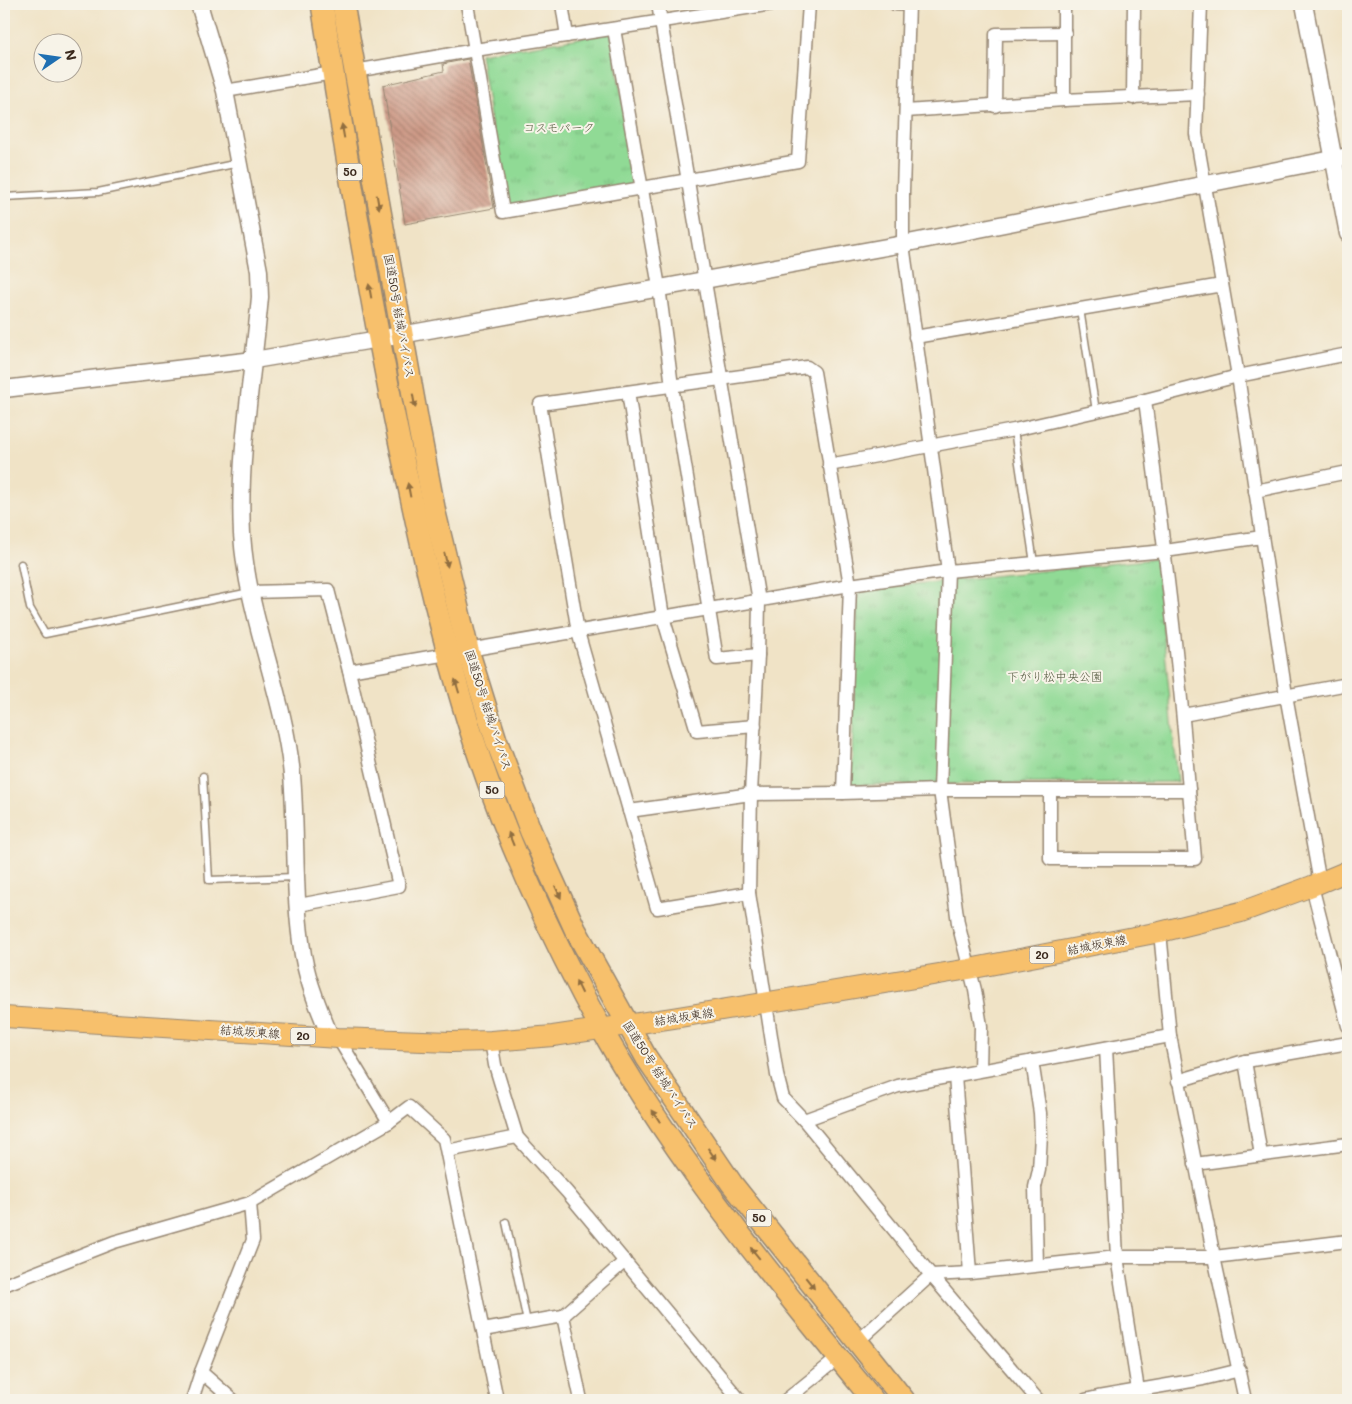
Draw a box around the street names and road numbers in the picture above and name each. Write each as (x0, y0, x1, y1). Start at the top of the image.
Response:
road number: 50 (338, 163, 362, 180)
street label: 国道50号 結城バイパス (381, 252, 419, 379)
street label: 国道50号 結城バイパス (462, 647, 516, 772)
road number: 50 (480, 782, 504, 798)
street label: 結城坂東線 (1066, 930, 1128, 958)
road number: 20 (1030, 946, 1054, 964)
street label: 結城坂東線 (653, 1003, 715, 1029)
street label: 国道50号 結城バイパス (620, 1017, 702, 1132)
street label: 結城坂東線 (220, 1021, 281, 1041)
road number: 20 (290, 1028, 316, 1044)
road number: 50 (746, 1210, 772, 1226)

